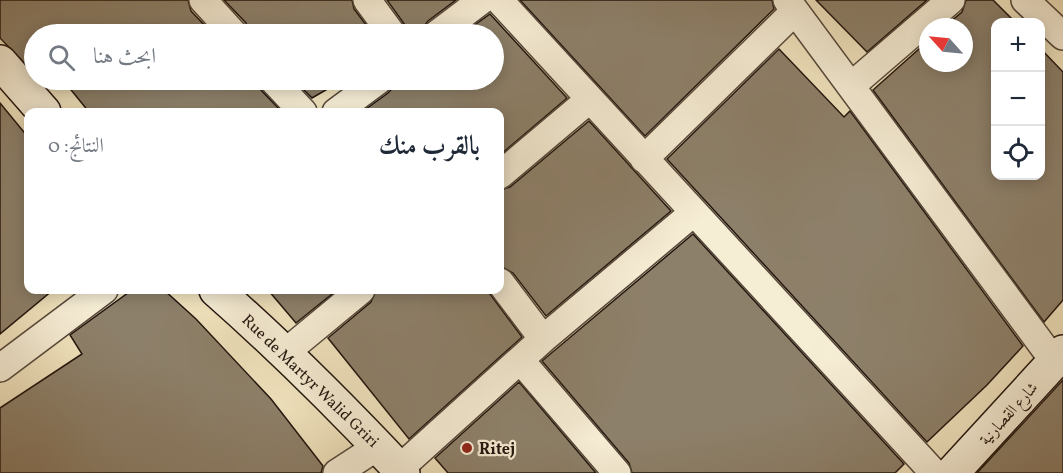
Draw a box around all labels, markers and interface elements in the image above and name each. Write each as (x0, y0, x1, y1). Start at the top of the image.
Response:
north arrow (919, 18, 973, 72)
map controls (991, 18, 1045, 180)
button: + (991, 18, 1045, 72)
search box (24, 24, 504, 90)
icon: search (45, 41, 78, 74)
text: ابحث هنا (93, 42, 156, 73)
button: − (991, 72, 1045, 126)
button: locate (991, 126, 1045, 180)
text: بالقرب منك (379, 129, 480, 165)
text: النتائج: 0 (48, 133, 104, 161)
street label: Rue de Martyr Walid Griri (236, 310, 383, 453)
street label: شارع القصارنية (975, 378, 1045, 451)
place label: Ritej (479, 439, 515, 461)
marker: Ritej (460, 441, 474, 455)

